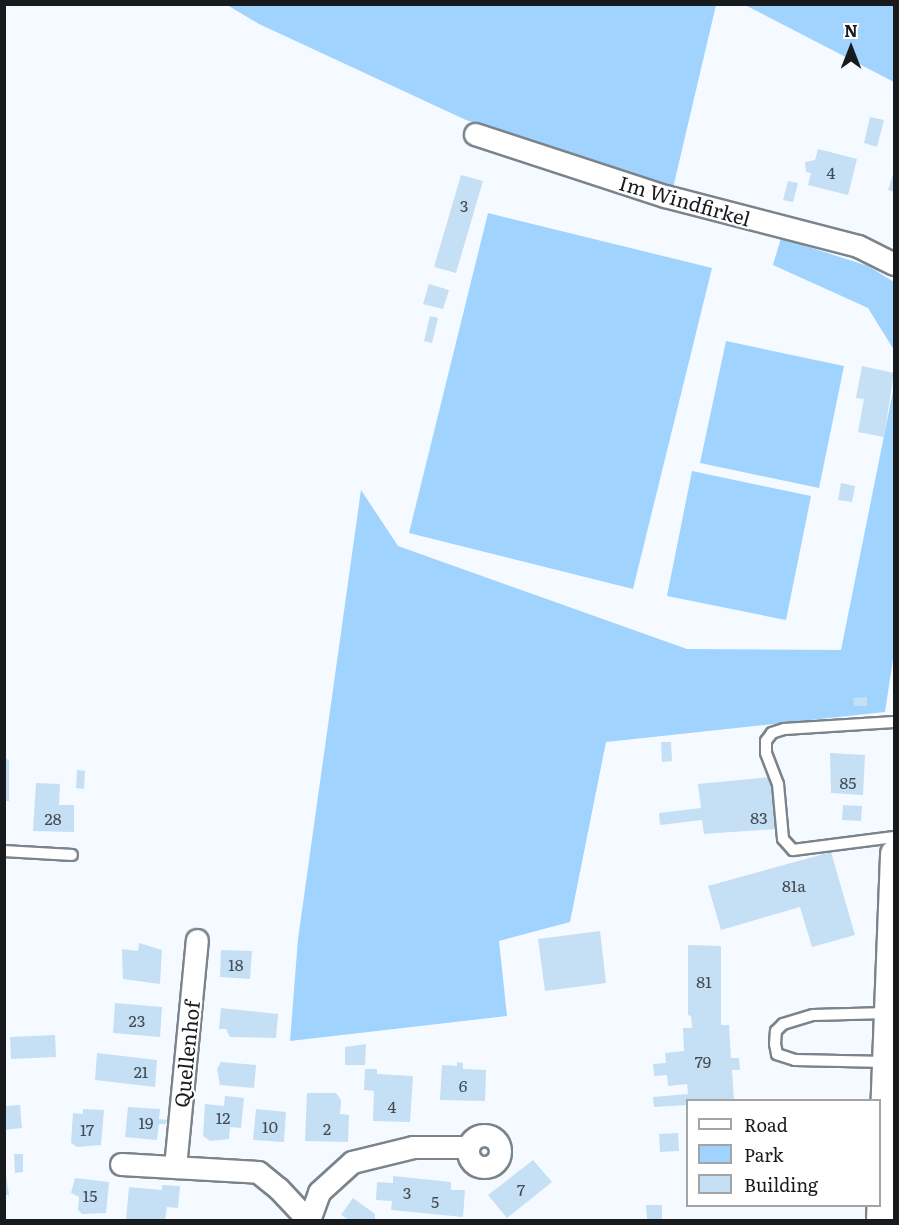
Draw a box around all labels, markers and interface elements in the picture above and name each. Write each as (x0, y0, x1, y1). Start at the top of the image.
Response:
north arrow (821, 18, 881, 78)
text: N (844, 18, 858, 42)
house number: 4 (827, 162, 835, 182)
street label: Im Windfirkel (617, 170, 753, 230)
house number: 3 (460, 195, 468, 215)
house number: 85 (840, 772, 856, 792)
house number: 83 (750, 807, 768, 827)
house number: 28 (45, 808, 61, 828)
house number: 81a (782, 875, 806, 895)
house number: 18 (228, 954, 244, 974)
house number: 81 (696, 971, 712, 991)
street label: Quellenhof (168, 999, 204, 1109)
house number: 23 (129, 1010, 145, 1030)
house number: 79 (695, 1051, 711, 1071)
house number: 21 (134, 1061, 148, 1081)
house number: 6 (459, 1075, 467, 1095)
house number: 4 (388, 1096, 396, 1116)
legend (686, 1099, 881, 1207)
house number: 12 (216, 1107, 230, 1127)
text: Road (744, 1111, 788, 1138)
house number: 19 (139, 1112, 153, 1132)
house number: 10 (262, 1116, 278, 1136)
house number: 2 (323, 1118, 331, 1138)
house number: 17 (80, 1119, 94, 1139)
text: Park (744, 1141, 783, 1168)
text: Building (744, 1171, 818, 1198)
house number: 7 (517, 1179, 525, 1199)
house number: 3 (403, 1182, 411, 1202)
house number: 15 (83, 1185, 97, 1205)
house number: 5 (431, 1191, 439, 1211)

